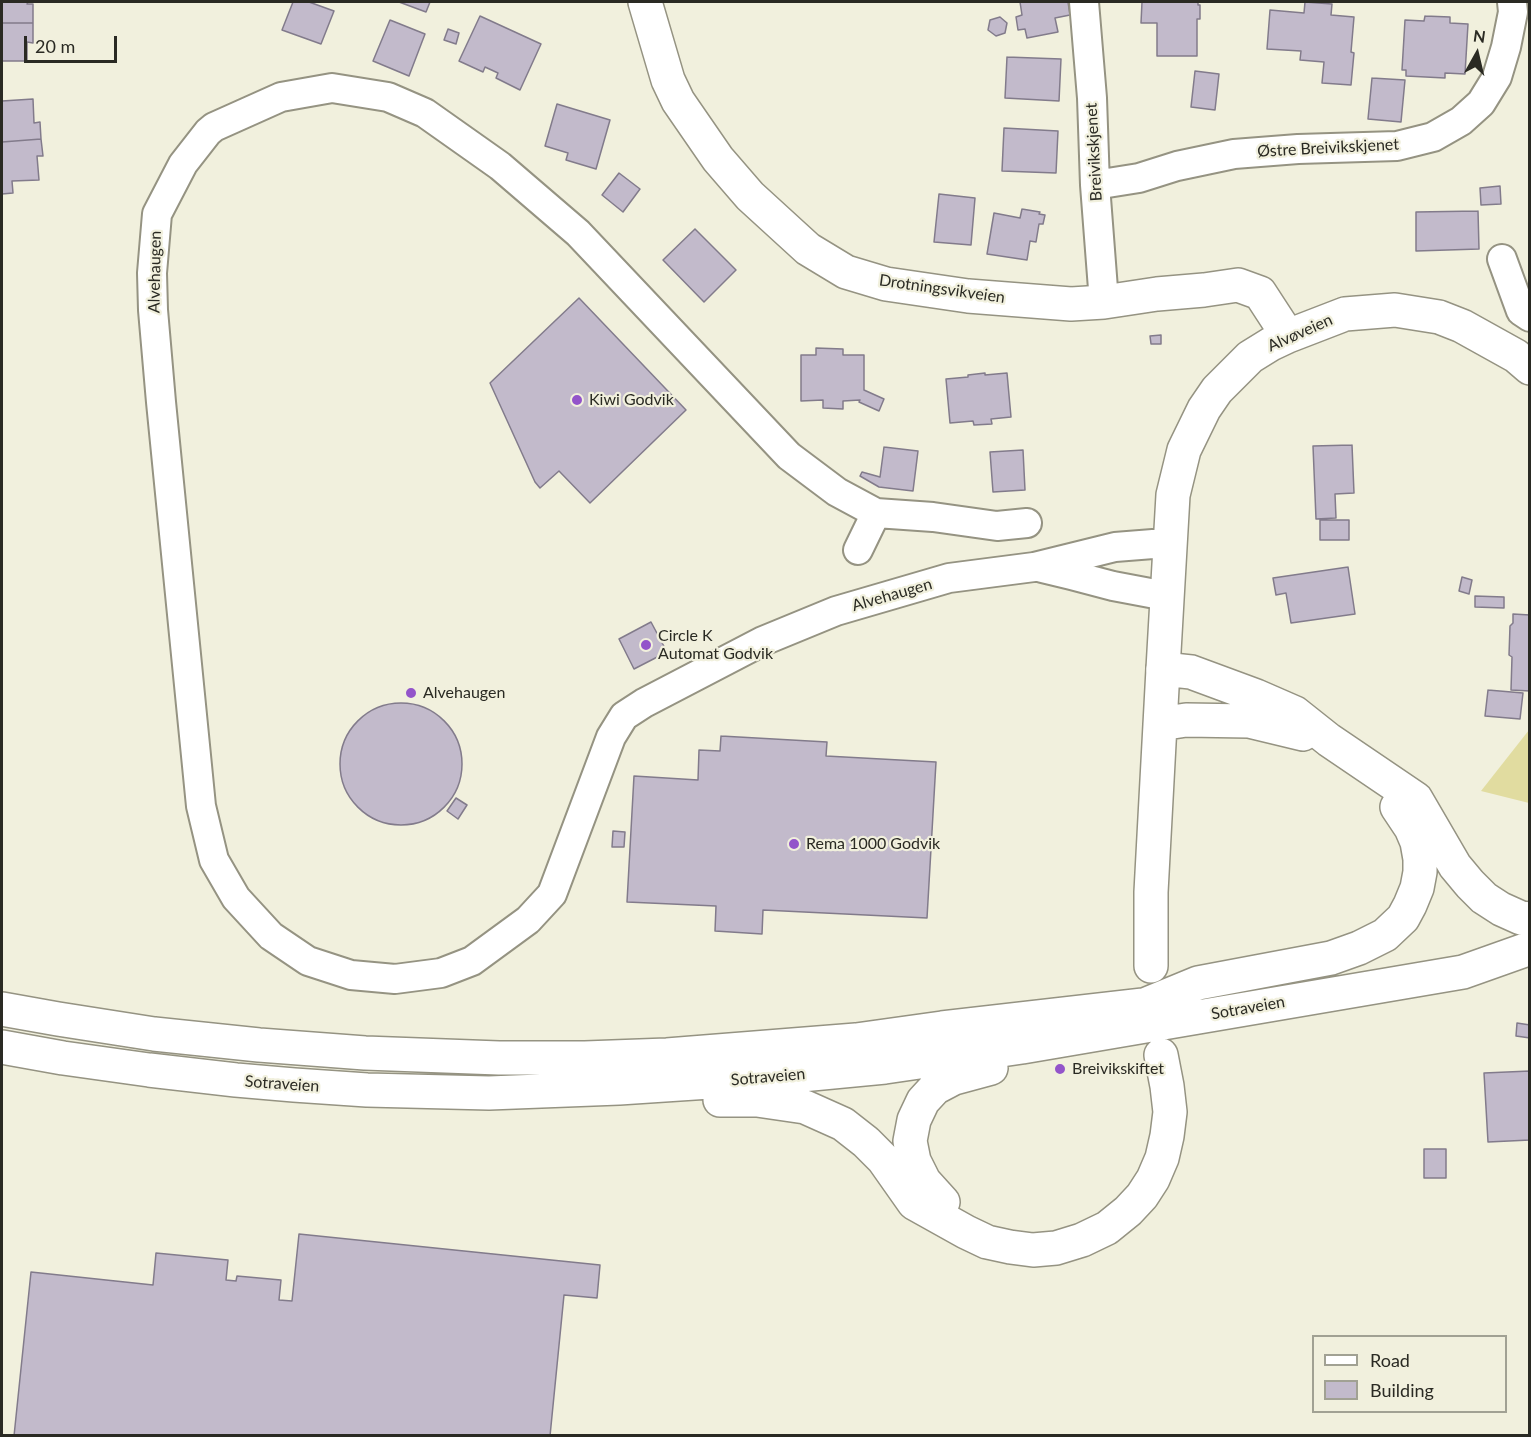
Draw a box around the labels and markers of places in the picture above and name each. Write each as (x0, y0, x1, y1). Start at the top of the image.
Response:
place label: Kiwi Godvik (589, 390, 674, 410)
marker: Kiwi Godvik (570, 393, 584, 407)
place label: Circle K Automat Godvik (658, 626, 773, 664)
marker: Circle K Automat Godvik (639, 638, 653, 652)
place label: Alvehaugen (423, 683, 505, 703)
marker: Alvehaugen (404, 686, 418, 700)
place label: Rema 1000 Godvik (806, 834, 940, 854)
marker: Rema 1000 Godvik (787, 837, 801, 851)
place label: Breivikskiftet (1072, 1059, 1164, 1079)
marker: Breivikskiftet (1053, 1062, 1067, 1076)

